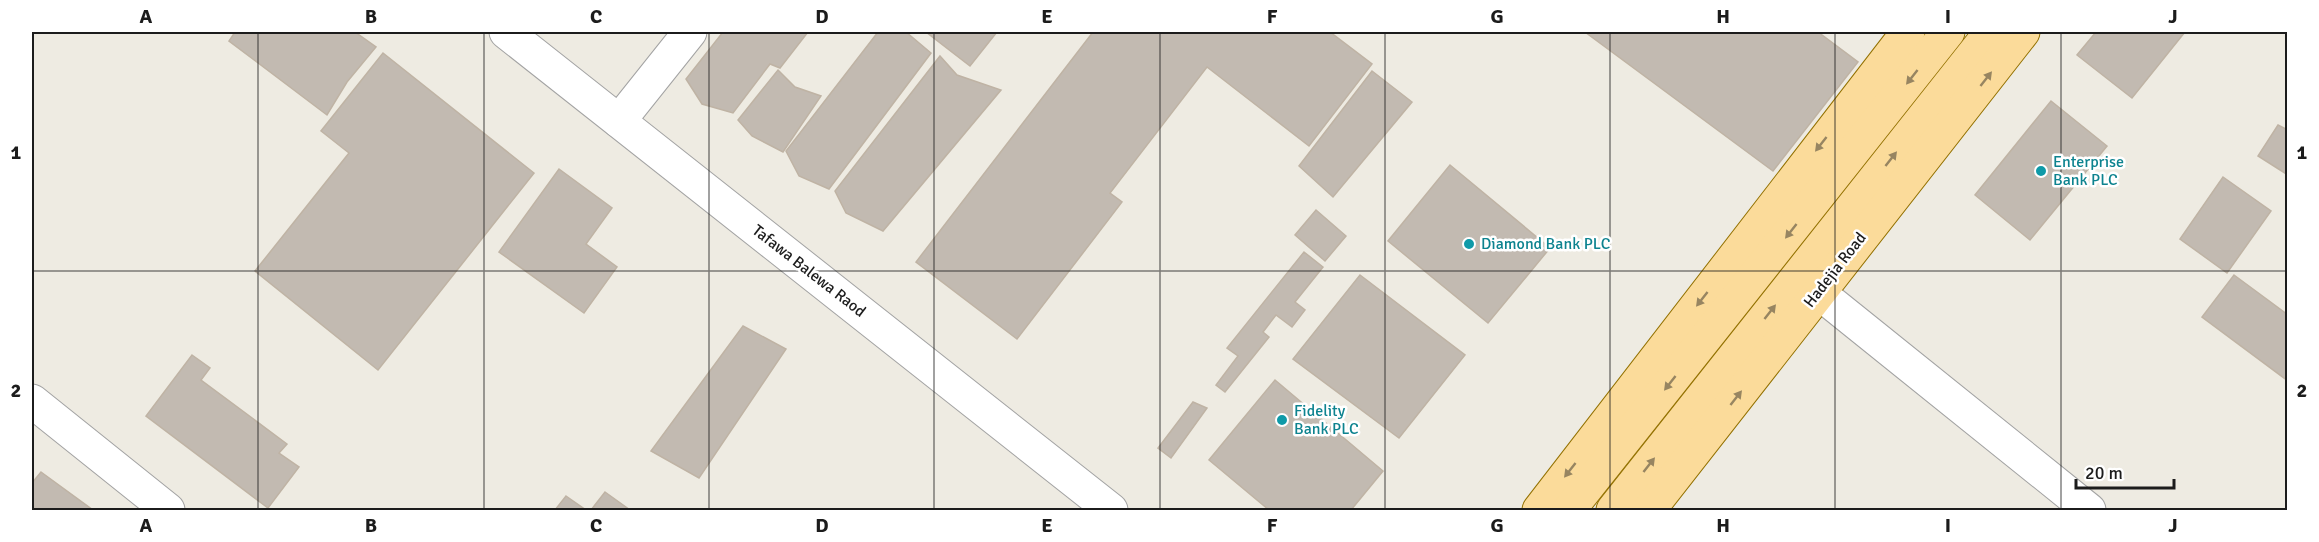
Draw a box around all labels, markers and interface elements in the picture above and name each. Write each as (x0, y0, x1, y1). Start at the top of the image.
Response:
text: A (140, 4, 153, 29)
text: B (365, 4, 377, 29)
text: C (590, 4, 602, 29)
text: D (815, 4, 829, 29)
text: E (1041, 4, 1053, 29)
text: F (1267, 4, 1278, 29)
text: G (1490, 4, 1504, 29)
text: H (1716, 4, 1730, 29)
text: I (1945, 4, 1951, 29)
text: J (2168, 4, 2178, 29)
one-way arrow (1907, 70, 1919, 85)
one-way arrow (1979, 71, 1992, 87)
one-way arrow (1816, 137, 1828, 152)
text: 1 (11, 140, 22, 165)
text: 1 (2297, 140, 2308, 165)
one-way arrow (1885, 151, 1898, 167)
place label: Enterprise Bank PLC (2053, 152, 2124, 190)
marker: Enterprise Bank PLC (2034, 164, 2048, 178)
street label: Tafawa Balewa Raod (748, 220, 870, 322)
one-way arrow (1786, 223, 1798, 238)
street label: Hadejia Road (1799, 228, 1871, 312)
place label: Diamond Bank PLC (1481, 234, 1611, 254)
marker: Diamond Bank PLC (1462, 237, 1476, 251)
one-way arrow (1697, 291, 1709, 306)
one-way arrow (1764, 304, 1777, 320)
one-way arrow (1665, 376, 1677, 391)
text: 2 (11, 378, 21, 403)
text: 2 (2297, 378, 2307, 403)
one-way arrow (1730, 390, 1742, 406)
place label: Fidelity Bank PLC (1294, 401, 1359, 439)
marker: Fidelity Bank PLC (1275, 413, 1289, 427)
scale bar (2076, 452, 2174, 490)
one-way arrow (1642, 457, 1654, 472)
one-way arrow (1565, 462, 1577, 477)
text: 20 m (2085, 462, 2123, 484)
text: A (140, 513, 153, 538)
text: B (365, 513, 377, 538)
text: C (590, 513, 602, 538)
text: D (815, 513, 829, 538)
text: E (1041, 513, 1053, 538)
text: F (1267, 513, 1278, 538)
text: G (1490, 513, 1504, 538)
text: H (1716, 513, 1730, 538)
text: I (1945, 513, 1951, 538)
text: J (2168, 513, 2178, 538)

